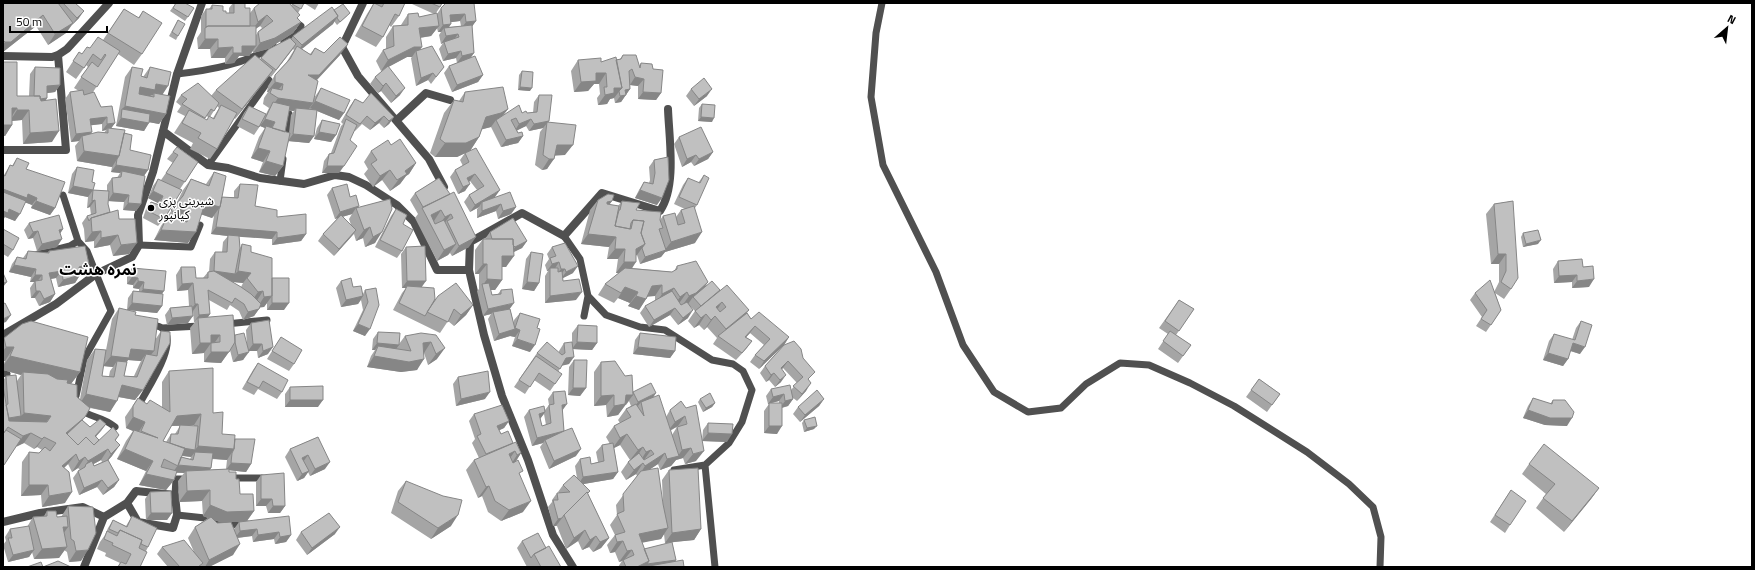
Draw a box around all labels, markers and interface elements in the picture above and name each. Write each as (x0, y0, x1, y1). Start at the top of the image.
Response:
scale bar (10, 8, 107, 34)
north arrow (1707, 8, 1747, 48)
text: N (1725, 10, 1739, 28)
text: 50 m (16, 12, 42, 31)
place label: شیرینی پزی کیانپور (158, 191, 214, 224)
marker: شیرینی پزی کیانپور (146, 203, 156, 213)
district label: نمره هشت (59, 257, 137, 281)

